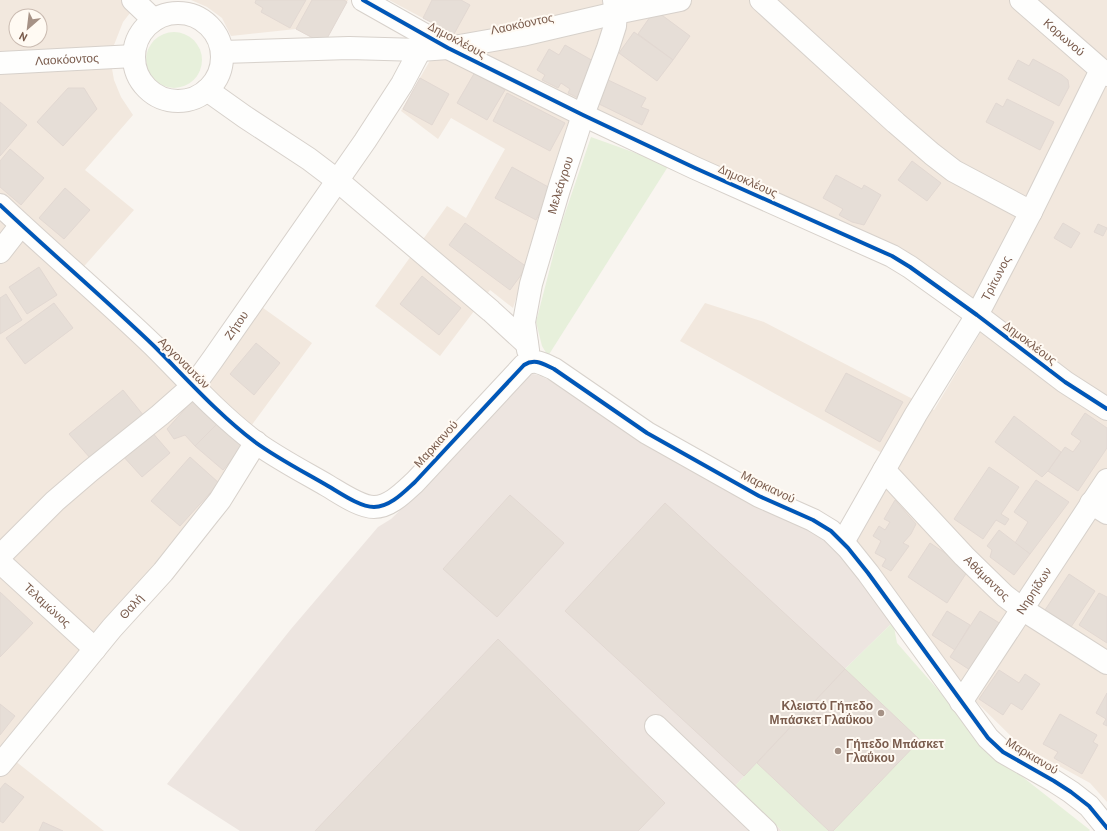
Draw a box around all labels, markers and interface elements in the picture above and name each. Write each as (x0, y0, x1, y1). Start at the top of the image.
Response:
north arrow (8, 8, 48, 48)
street label: Λαοκόοντος (489, 9, 555, 37)
street label: Κορωνού (1041, 15, 1088, 59)
street label: Δημοκλέους (426, 18, 489, 61)
text: N (17, 29, 30, 45)
street label: Λαοκόοντος (35, 50, 99, 68)
street label: Μελεάγρου (544, 154, 576, 216)
street label: Δημοκλέους (716, 161, 780, 200)
street label: Τρίτωνος (978, 253, 1014, 303)
street label: Ζήτου (221, 308, 251, 342)
street label: Δημοκλέους (1001, 318, 1060, 368)
street label: Αργοναυτών (155, 334, 213, 392)
street label: Μαρκιανού (410, 417, 461, 470)
street label: Μαρκιανού (739, 467, 798, 506)
street label: Αθάμαντος (961, 552, 1013, 604)
street label: Νηρηίδων (1013, 564, 1055, 617)
street label: Τελαμώνος (21, 580, 74, 630)
street label: Θαλή (116, 590, 146, 622)
place label: Κλειστό Γήπεδο Μπάσκετ Γλαΰκου (770, 698, 873, 727)
marker: Κλειστό Γήπεδο Μπάσκετ Γλαΰκου (876, 708, 886, 718)
street label: Μαρκιανού (1003, 734, 1061, 777)
place label: Γήπεδο Μπάσκετ Γλαΰκου (846, 736, 945, 765)
marker: Γήπεδο Μπάσκετ Γλαΰκου (833, 746, 843, 756)

